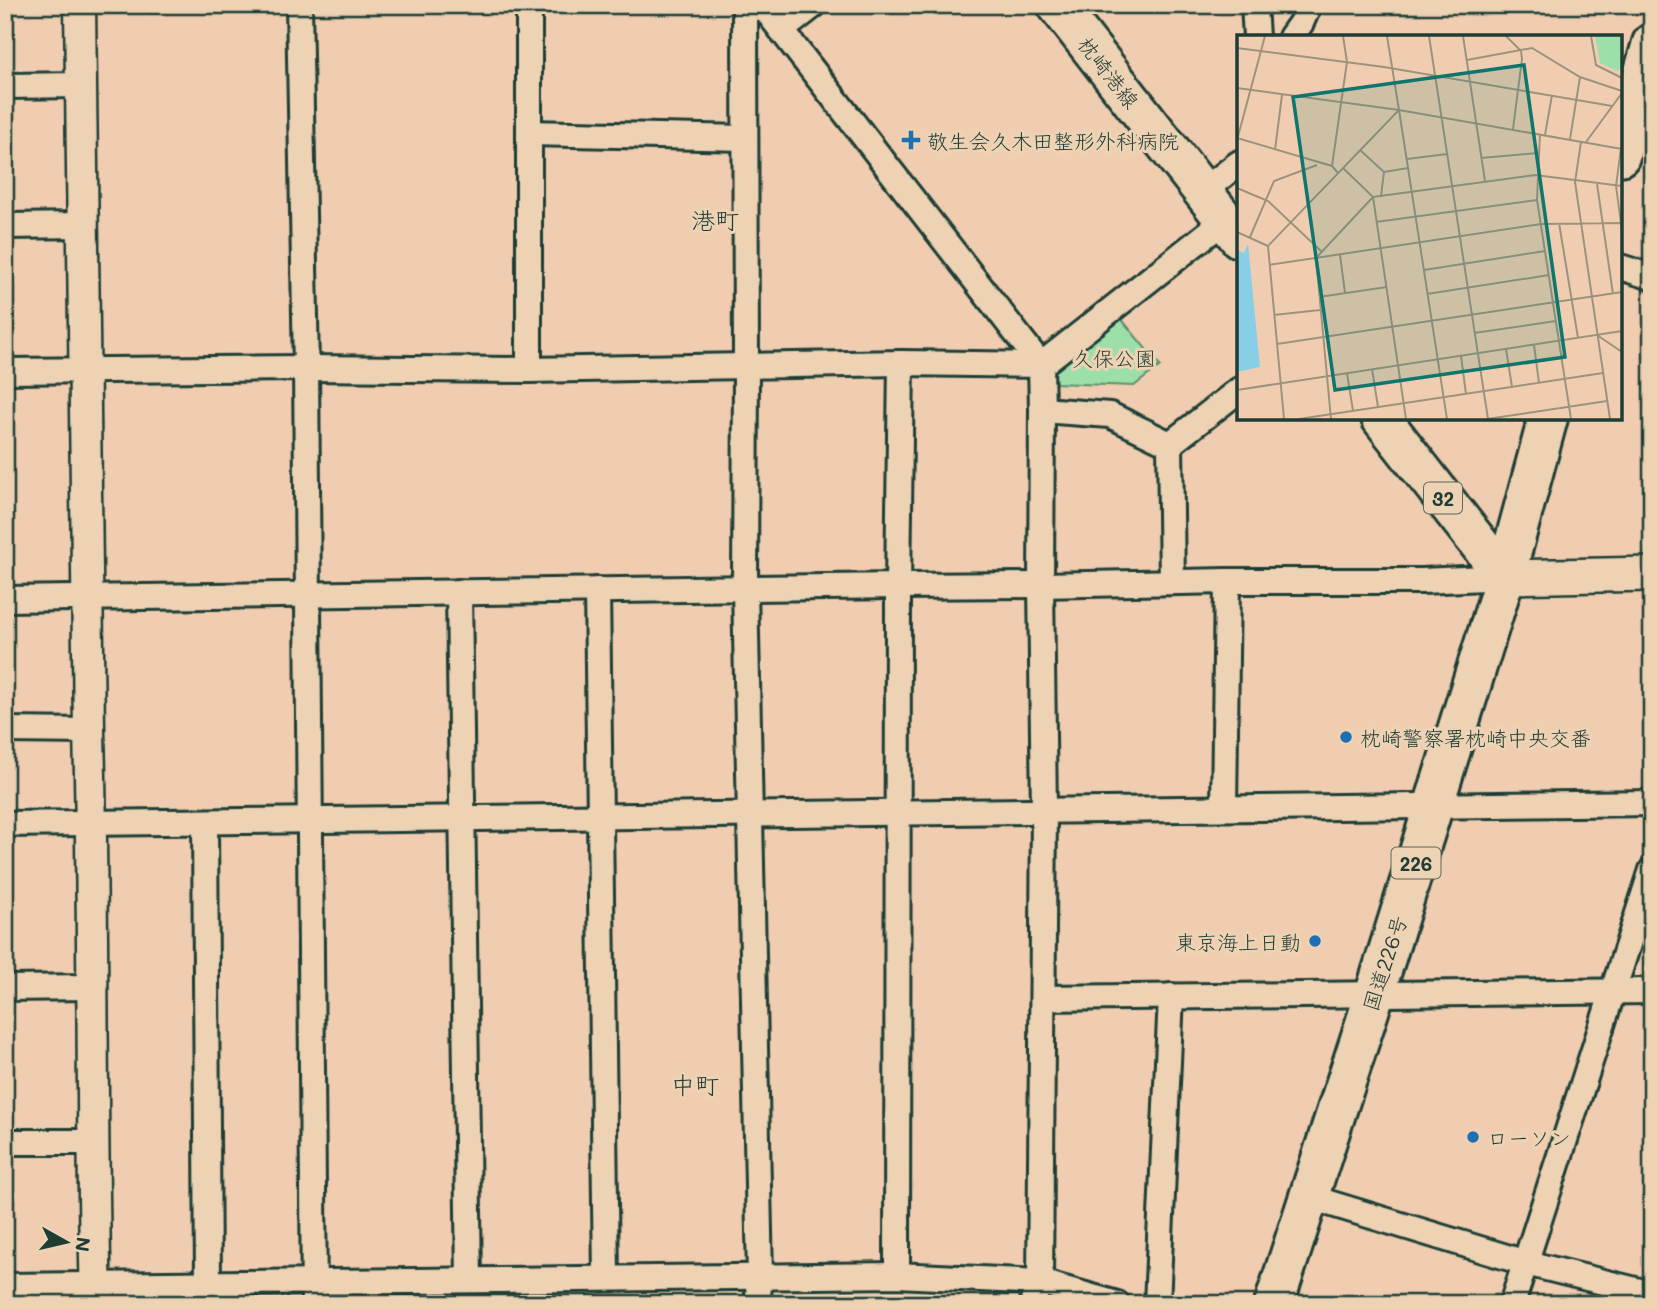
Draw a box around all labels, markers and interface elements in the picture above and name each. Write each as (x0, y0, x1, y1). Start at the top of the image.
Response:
street label: 枕崎港線 (1073, 31, 1145, 113)
inset map (1237, 35, 1622, 420)
place label: 敬生会久木田整形外科病院 (927, 127, 1179, 154)
marker: 敬生会久木田整形外科病院 (901, 130, 921, 150)
district label: 港町 (691, 204, 739, 235)
park label: 久保公園 (1072, 344, 1156, 371)
road number: 32 (1424, 482, 1462, 513)
place label: 枕崎警察署枕崎中央交番 (1360, 724, 1591, 751)
marker: 枕崎警察署枕崎中央交番 (1338, 729, 1354, 745)
road number: 226 (1392, 848, 1440, 878)
street label: 国道226号 (1356, 912, 1412, 1014)
place label: 東京海上日動 (1175, 928, 1301, 955)
marker: 東京海上日動 (1307, 933, 1323, 949)
district label: 中町 (671, 1069, 719, 1100)
place label: ローソン (1487, 1124, 1571, 1151)
marker: ローソン (1465, 1129, 1481, 1145)
north arrow (32, 1208, 102, 1278)
text: N (70, 1236, 97, 1253)

